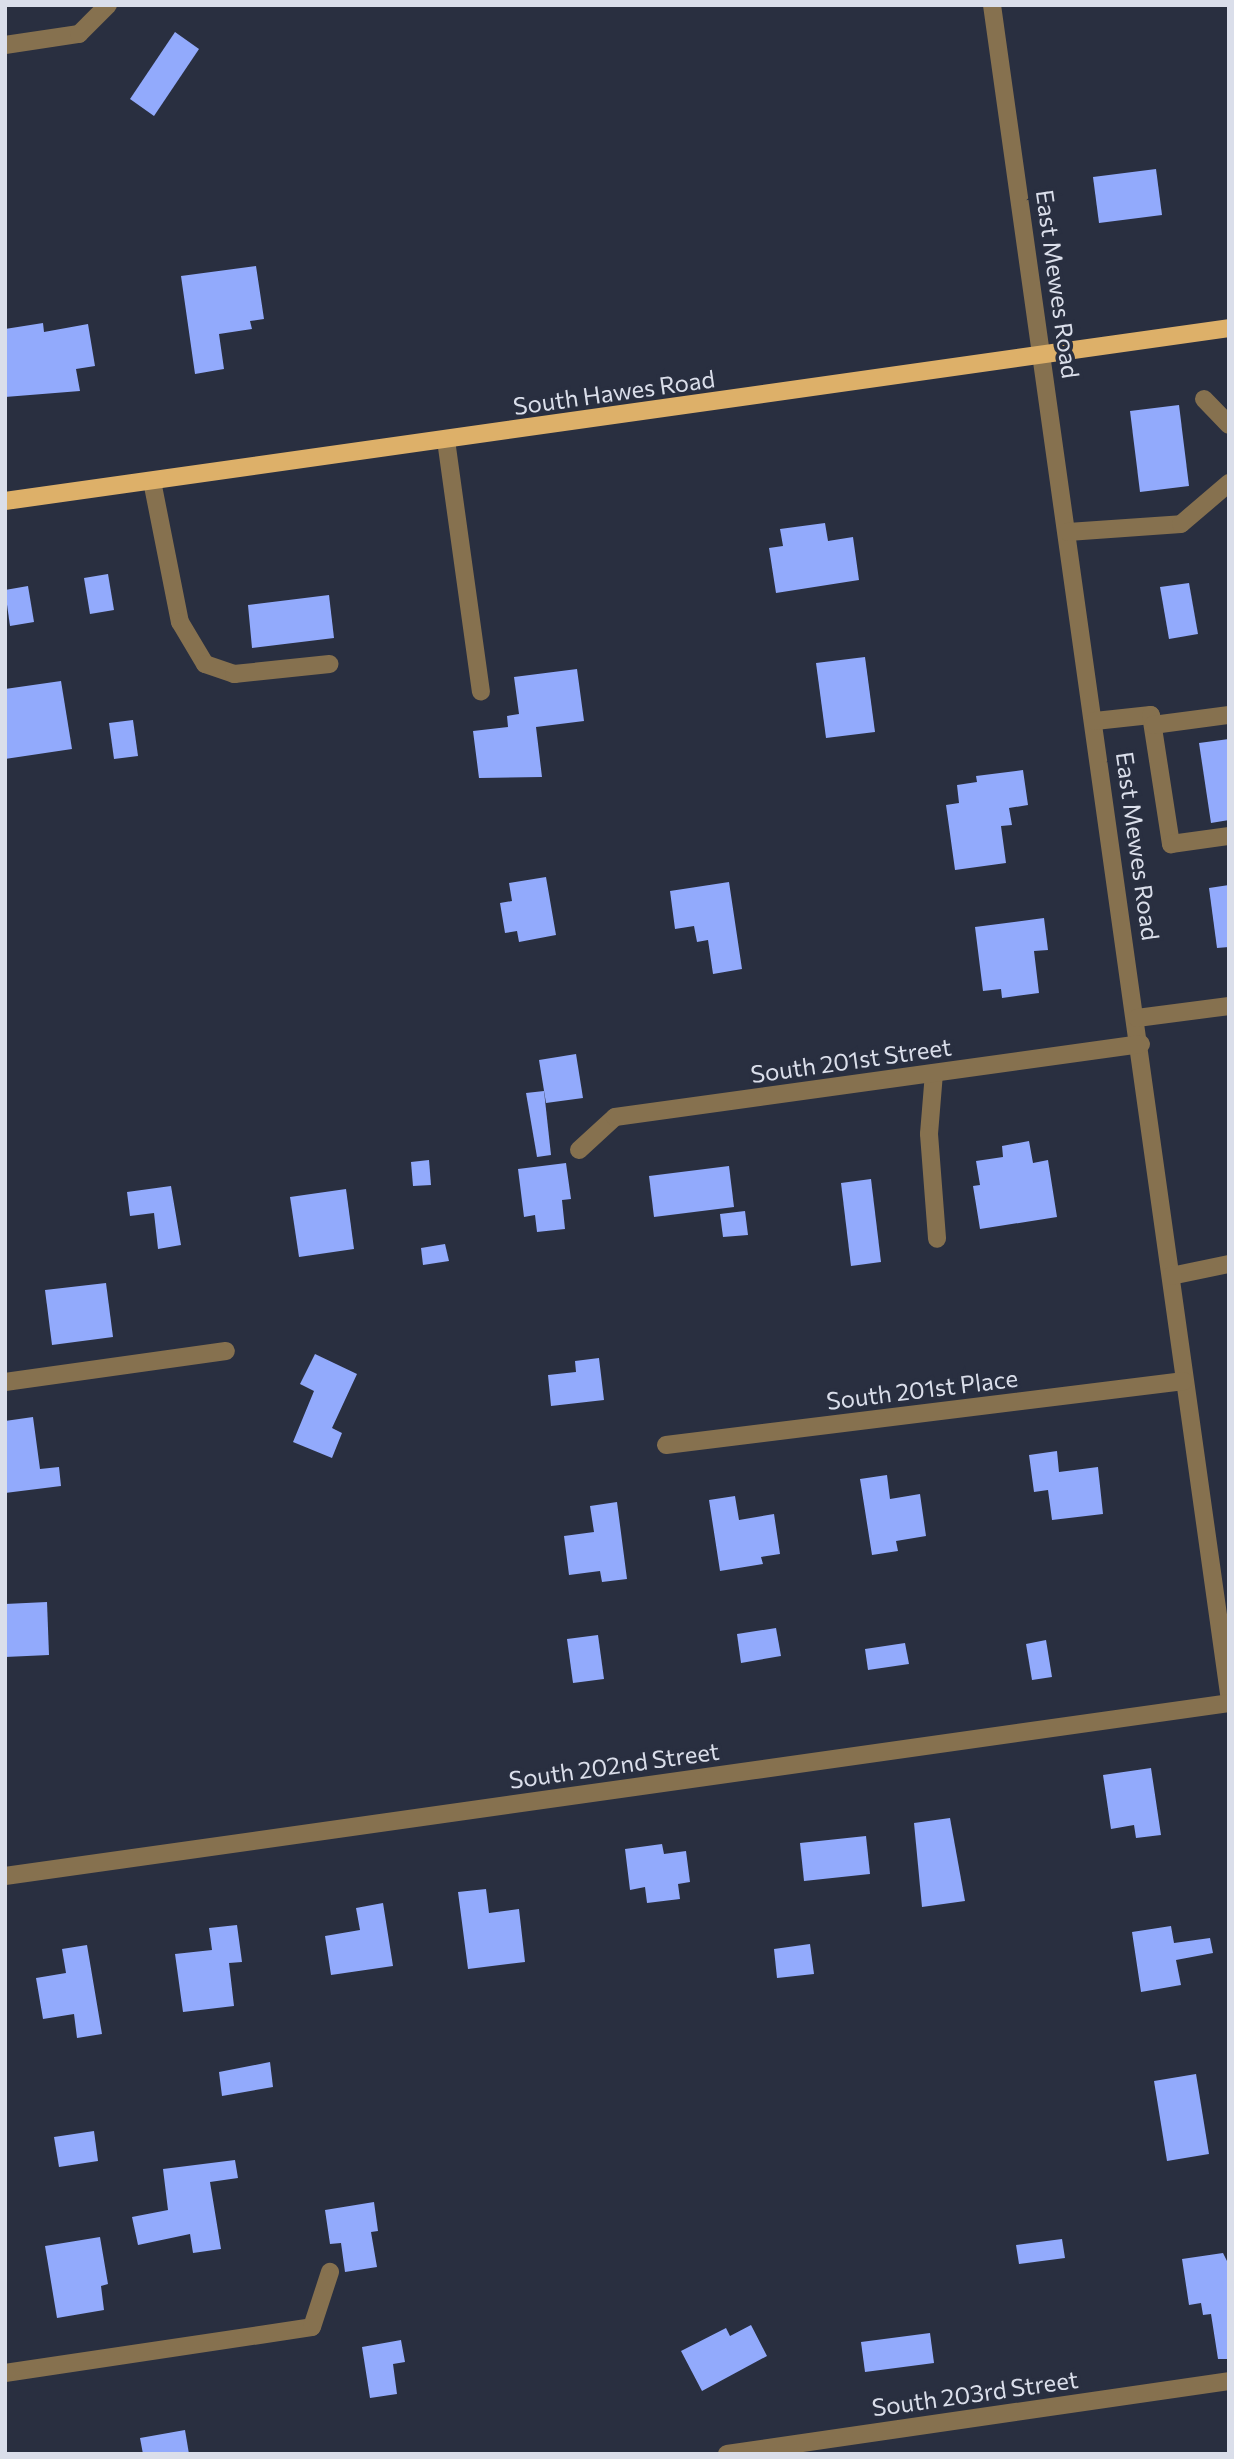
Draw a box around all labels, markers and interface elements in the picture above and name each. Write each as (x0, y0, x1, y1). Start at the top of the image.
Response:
street label: East Mewes Road (1030, 188, 1086, 380)
street label: South Hawes Road (511, 364, 717, 420)
street label: East Mewes Road (1110, 750, 1166, 942)
street label: South 201st Street (749, 1032, 953, 1088)
street label: South 201st Place (825, 1363, 1019, 1415)
street label: South 202nd Street (507, 1736, 721, 1794)
street label: South 203rd Street (870, 2364, 1080, 2422)

